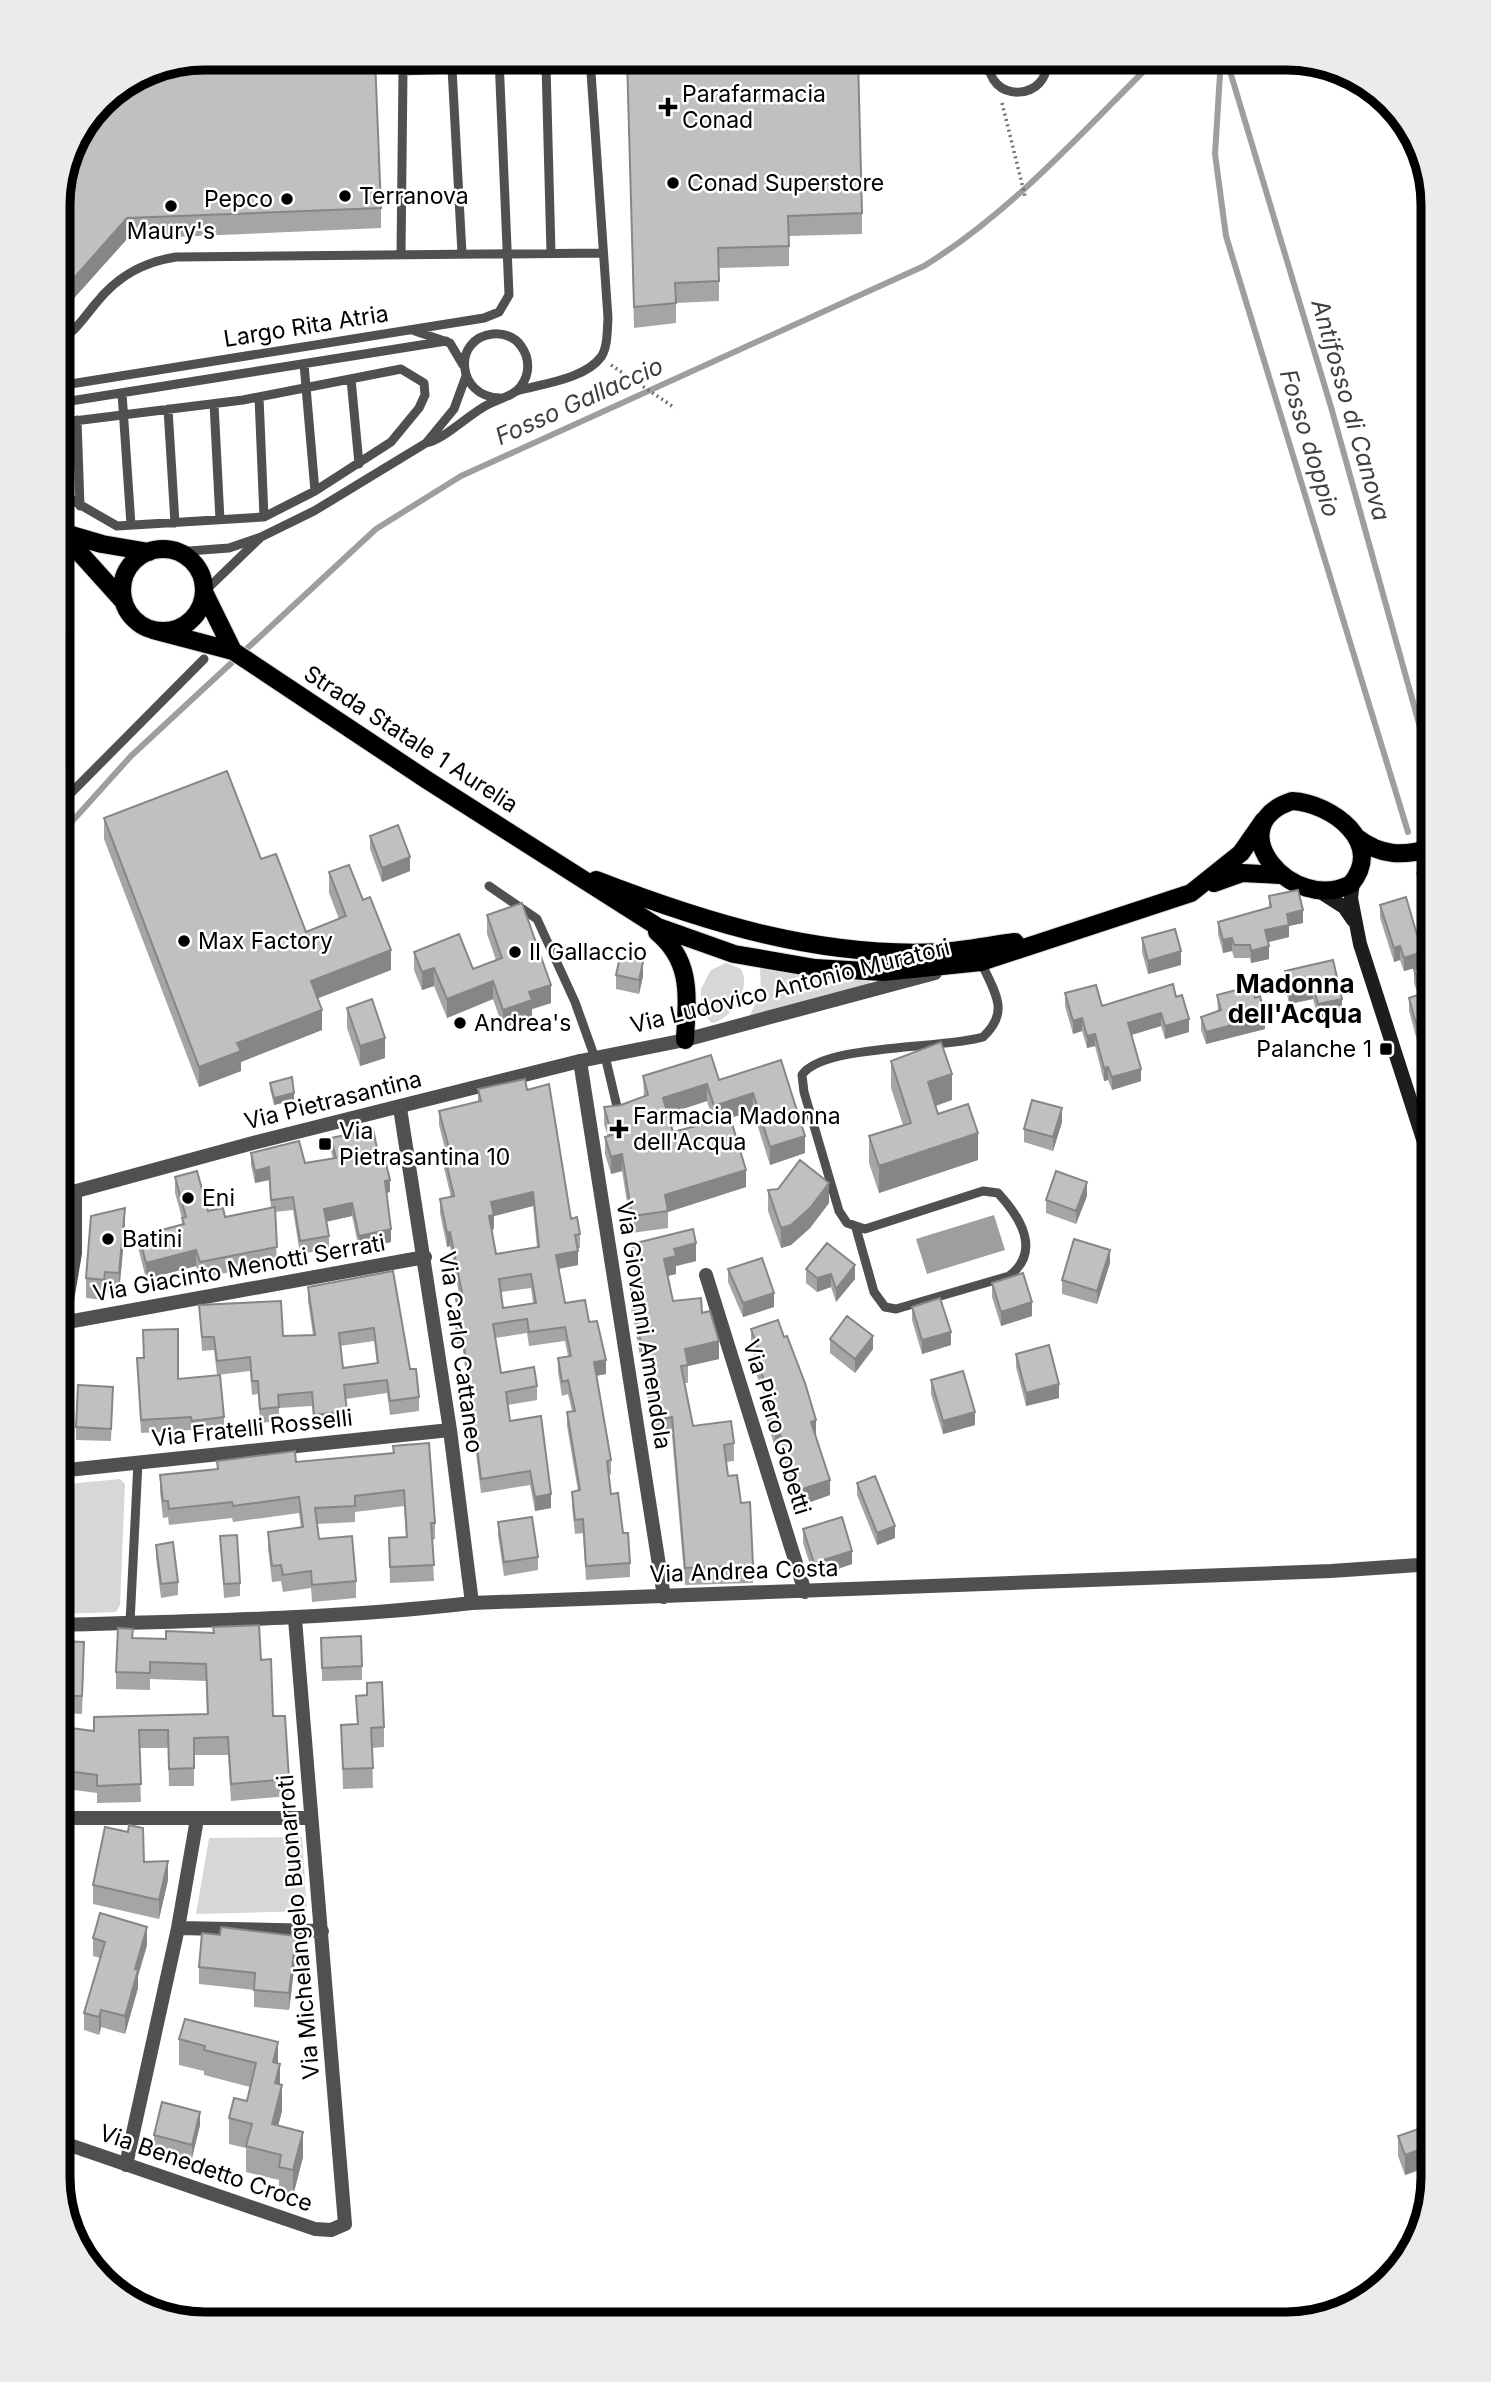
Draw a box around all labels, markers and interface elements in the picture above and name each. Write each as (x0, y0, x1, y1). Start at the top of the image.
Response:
place label: Parafarmacia Conad (682, 80, 826, 134)
marker: Parafarmacia Conad (660, 99, 676, 115)
place label: Conad Superstore (687, 169, 884, 197)
marker: Conad Superstore (665, 175, 681, 191)
place label: Terranova (359, 182, 469, 210)
place label: Pepco (204, 185, 273, 213)
marker: Terranova (337, 188, 353, 204)
marker: Pepco (279, 191, 295, 207)
marker: Maury's (163, 198, 179, 214)
place label: Maury's (127, 217, 215, 245)
water label: Antifosso di Canova (1305, 295, 1396, 524)
street label: Largo Rita Atria (222, 299, 390, 353)
water label: Fosso Gallaccio (491, 351, 667, 451)
water label: Fosso doppio (1274, 366, 1346, 520)
street label: Strada Statale 1 Aurelia (299, 659, 523, 819)
place label: Max Factory (198, 927, 333, 955)
marker: Max Factory (176, 933, 192, 949)
street label: Via Ludovico Antonio Muratori (627, 933, 953, 1039)
place label: Il Gallaccio (529, 938, 647, 966)
marker: Il Gallaccio (507, 944, 523, 960)
district label: Madonna dell'Acqua (1228, 968, 1362, 1029)
place label: Andrea's (474, 1009, 571, 1037)
marker: Andrea's (452, 1015, 468, 1031)
place label: Palanche 1 (1256, 1035, 1372, 1063)
marker: Palanche 1 (1378, 1041, 1394, 1057)
street label: Via Pietrasantina (241, 1064, 425, 1136)
place label: Farmacia Madonna dell'Acqua (633, 1102, 841, 1156)
place label: Via Pietrasantina 10 (339, 1117, 510, 1171)
marker: Farmacia Madonna dell'Acqua (611, 1121, 627, 1137)
marker: Via Pietrasantina 10 (317, 1136, 333, 1152)
place label: Eni (202, 1184, 235, 1212)
marker: Eni (180, 1190, 196, 1206)
street label: Via Giovanni Amendola (611, 1199, 677, 1451)
place label: Batini (122, 1225, 182, 1253)
street label: Via Giacinto Menotti Serrati (91, 1228, 387, 1308)
marker: Batini (100, 1231, 116, 1247)
street label: Via Carlo Cattaneo (433, 1249, 489, 1455)
street label: Via Piero Gobetti (737, 1336, 817, 1518)
street label: Via Fratelli Rosselli (150, 1404, 354, 1452)
street label: Via Andrea Costa (649, 1554, 839, 1588)
street label: Via Michelangelo Buonarroti (271, 1773, 325, 2081)
street label: Via Benedetto Croce (96, 2118, 316, 2218)

